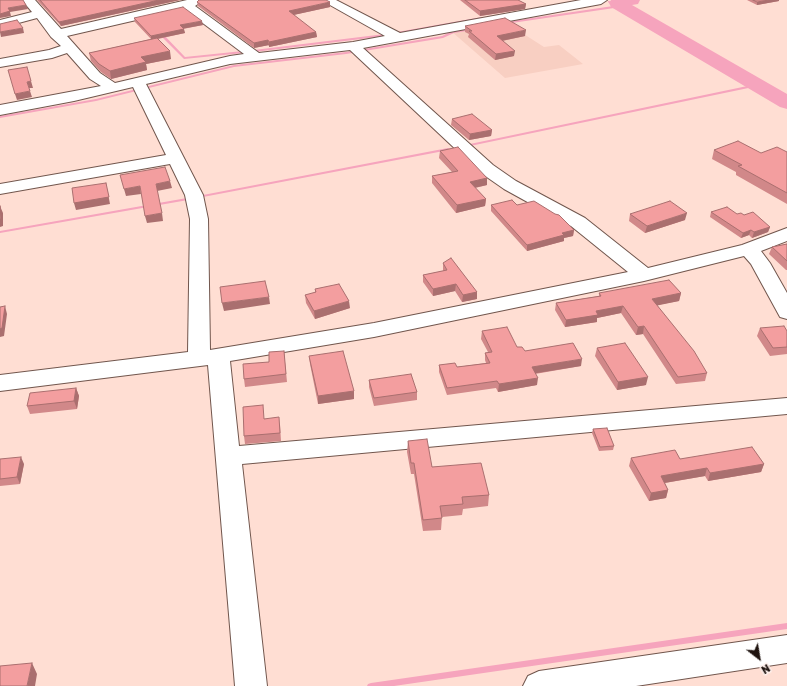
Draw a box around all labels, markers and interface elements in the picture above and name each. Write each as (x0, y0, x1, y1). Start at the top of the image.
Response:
north arrow (739, 638, 779, 678)
text: N (759, 661, 772, 676)

